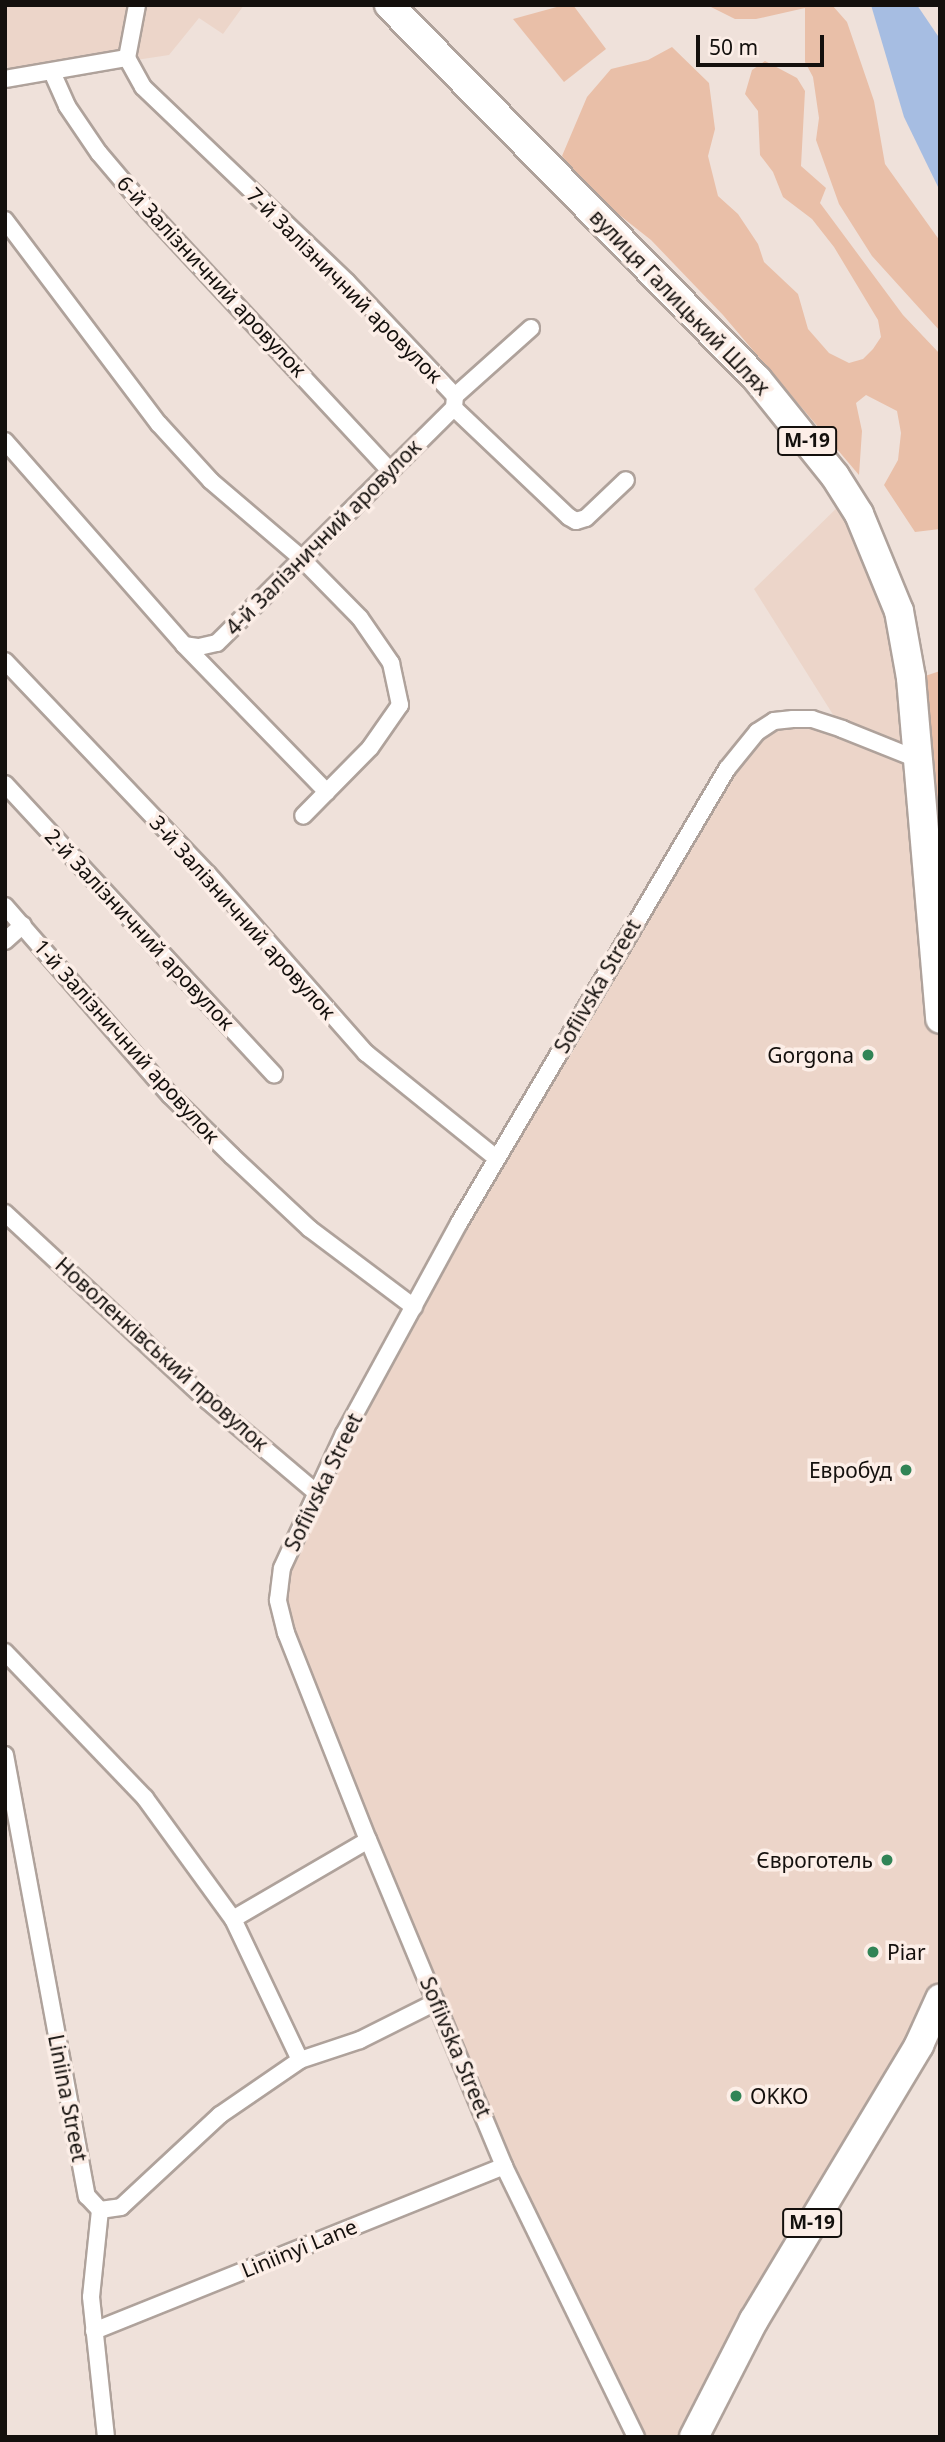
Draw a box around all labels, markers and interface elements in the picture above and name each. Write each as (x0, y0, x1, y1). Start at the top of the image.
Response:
scale bar (700, 21, 828, 65)
text: 50 m (709, 33, 758, 61)
street label: 6-й Залізничний аровулок (112, 170, 312, 382)
street label: 7-й Залізничний аровулок (242, 182, 448, 388)
street label: вулиця Галицький Шлях (585, 204, 775, 400)
road number: М-19 (776, 426, 838, 456)
street label: 4-й Залізничний аровулок (220, 434, 426, 640)
street label: 3-й Залізничний аровулок (145, 810, 341, 1024)
street label: 2-й Залізничний аровулок (40, 823, 240, 1035)
street label: Sofiivska Street (549, 915, 645, 1057)
street label: 1-й Залізничний аровулок (29, 934, 225, 1148)
place label: Gorgona (767, 1042, 854, 1068)
marker: Gorgona (860, 1047, 876, 1063)
street label: Новоленківський провулок (51, 1252, 273, 1456)
street label: Sofiivska Street (279, 1409, 367, 1555)
place label: Евробуд (809, 1457, 892, 1483)
marker: Евробуд (898, 1462, 914, 1478)
place label: Євроготель (756, 1847, 873, 1873)
marker: Євроготель (879, 1852, 895, 1868)
place label: Piar (887, 1939, 926, 1965)
marker: Piar (865, 1944, 881, 1960)
street label: Sofiivska Street (415, 1973, 497, 2121)
street label: Liniina Street (43, 2032, 93, 2164)
place label: OKKO (750, 2083, 808, 2109)
marker: OKKO (728, 2088, 744, 2104)
road number: М-19 (780, 2208, 844, 2238)
street label: Liniinyi Lane (238, 2213, 360, 2283)

